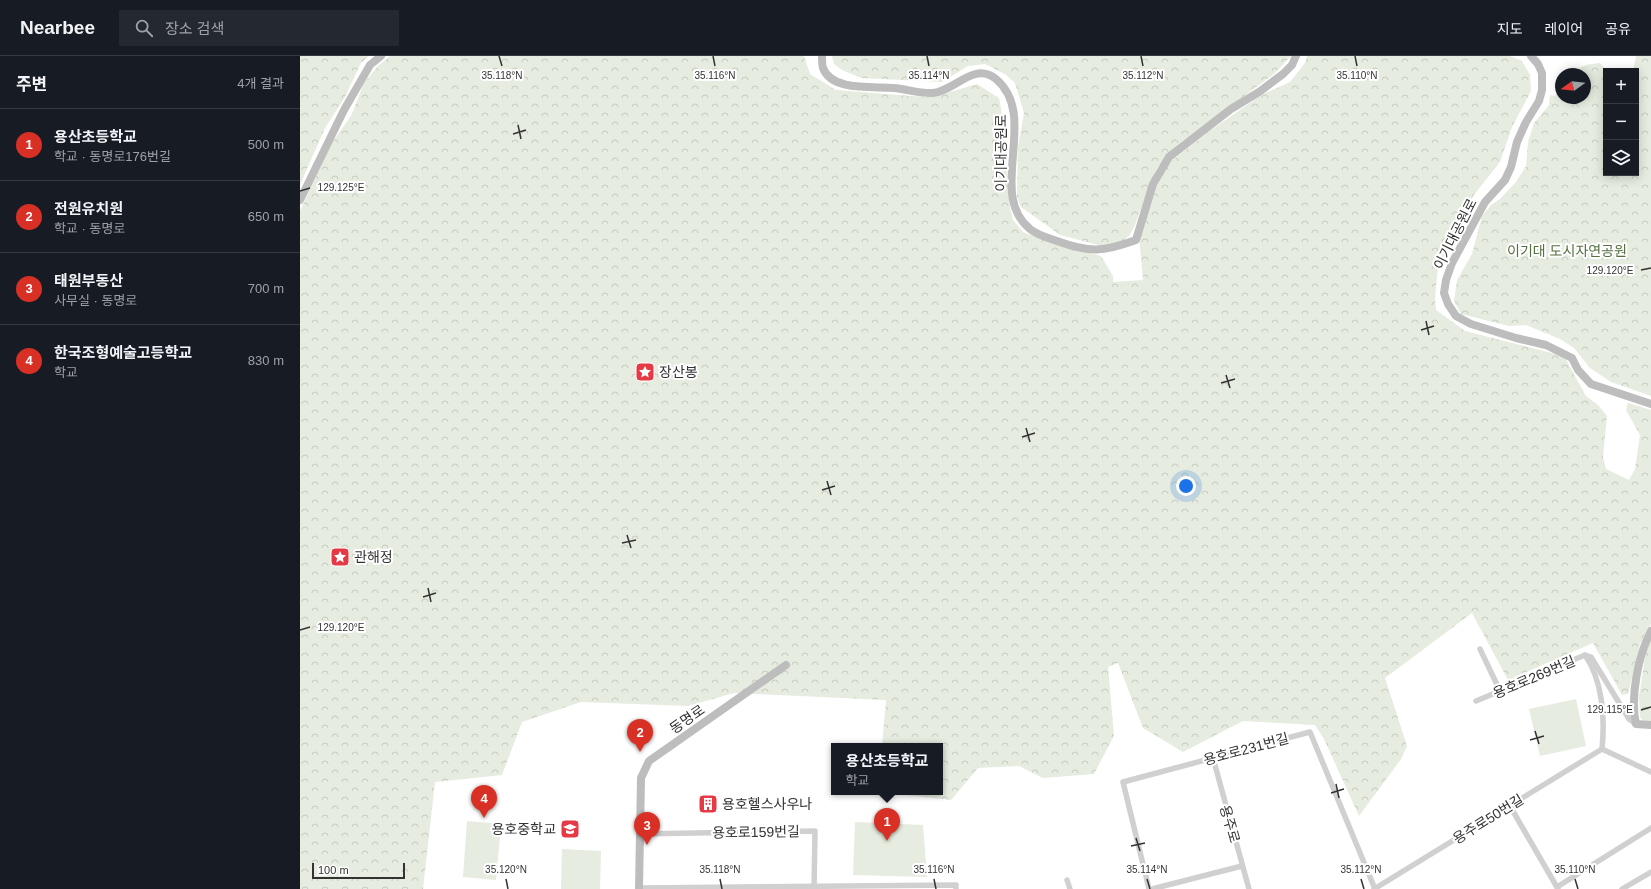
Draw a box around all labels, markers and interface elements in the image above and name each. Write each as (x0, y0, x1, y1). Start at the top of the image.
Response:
search box (119, 10, 399, 46)
text: Nearbee (20, 17, 95, 38)
icon: search (133, 17, 155, 39)
text: 장소 검색 (165, 20, 224, 37)
text: 지도 (1497, 21, 1523, 37)
text: 레이어 (1545, 21, 1583, 37)
text: 공유 (1605, 21, 1631, 37)
north arrow (1555, 68, 1591, 104)
map controls (1603, 68, 1639, 176)
button: + (1603, 68, 1639, 104)
text: 35.118°N (481, 70, 523, 81)
text: 35.116°N (694, 70, 736, 81)
text: 35.114°N (908, 70, 950, 81)
text: 35.112°N (1122, 70, 1164, 81)
text: 35.110°N (1336, 70, 1378, 81)
text: 주변 (16, 75, 47, 94)
text: 4개 결과 (237, 76, 284, 91)
button: − (1603, 104, 1639, 140)
street label: 이기대공원로 (993, 114, 1009, 192)
text: 용산초등학교 (54, 128, 137, 145)
text: 1 (25, 137, 33, 152)
text: 500 m (248, 137, 284, 152)
button: layers (1603, 140, 1639, 176)
text: 학교 · 동명로176번길 (54, 149, 171, 164)
text: 129.125°E (318, 182, 365, 193)
street label: 이기대공원로 (1430, 196, 1480, 272)
text: 전원유치원 (54, 200, 123, 217)
text: 2 (25, 209, 33, 224)
text: 650 m (248, 209, 284, 224)
text: 학교 · 동명로 (54, 221, 125, 236)
park label: 이기대 도시자연공원 (1507, 243, 1627, 259)
text: 129.120°E (1587, 265, 1634, 276)
text: 태원부동산 (54, 272, 123, 289)
text: 3 (25, 281, 33, 296)
text: 700 m (248, 281, 284, 296)
text: 사무실 · 동명로 (54, 293, 137, 308)
text: 한국조형예술고등학교 (54, 344, 192, 361)
text: 4 (25, 353, 33, 368)
text: 830 m (248, 353, 284, 368)
place icon: 장산봉 (634, 361, 656, 383)
place label: 장산봉 (659, 364, 698, 380)
text: 학교 (54, 365, 78, 380)
your location (1176, 476, 1196, 496)
place icon: 관해정 (329, 546, 351, 568)
place label: 관해정 (354, 549, 393, 565)
text: 129.120°E (318, 622, 365, 633)
street label: 용호로269번길 (1490, 652, 1578, 702)
street label: 동명로 (667, 701, 708, 737)
text: 129.115°E (1587, 704, 1633, 715)
pin: 2 (627, 719, 653, 752)
street label: 용호로231번길 (1202, 730, 1290, 768)
popup (831, 743, 943, 795)
text: 용산초등학교 (846, 752, 928, 769)
text: 학교 (846, 773, 870, 788)
pin: 4 (471, 785, 497, 818)
street label: 용주로50번길 (1450, 791, 1526, 847)
building icon: 용호헬스사우나 (697, 793, 719, 815)
place label: 용호헬스사우나 (722, 796, 812, 812)
street label: 용주로 (1217, 803, 1243, 845)
pin: 1 (874, 808, 900, 841)
pin: 3 (634, 812, 660, 845)
school or university icon: 용호중학교 (559, 818, 581, 840)
place label: 용호중학교 (492, 821, 556, 837)
street label: 용호로159번길 (712, 823, 800, 841)
scale bar (312, 861, 405, 880)
text: 100 m (318, 864, 349, 876)
text: 35.120°N (485, 864, 527, 875)
text: 35.118°N (699, 864, 741, 875)
text: 35.116°N (913, 864, 955, 875)
text: 35.114°N (1126, 864, 1168, 875)
text: 35.112°N (1340, 864, 1382, 875)
text: 35.110°N (1554, 864, 1596, 875)

